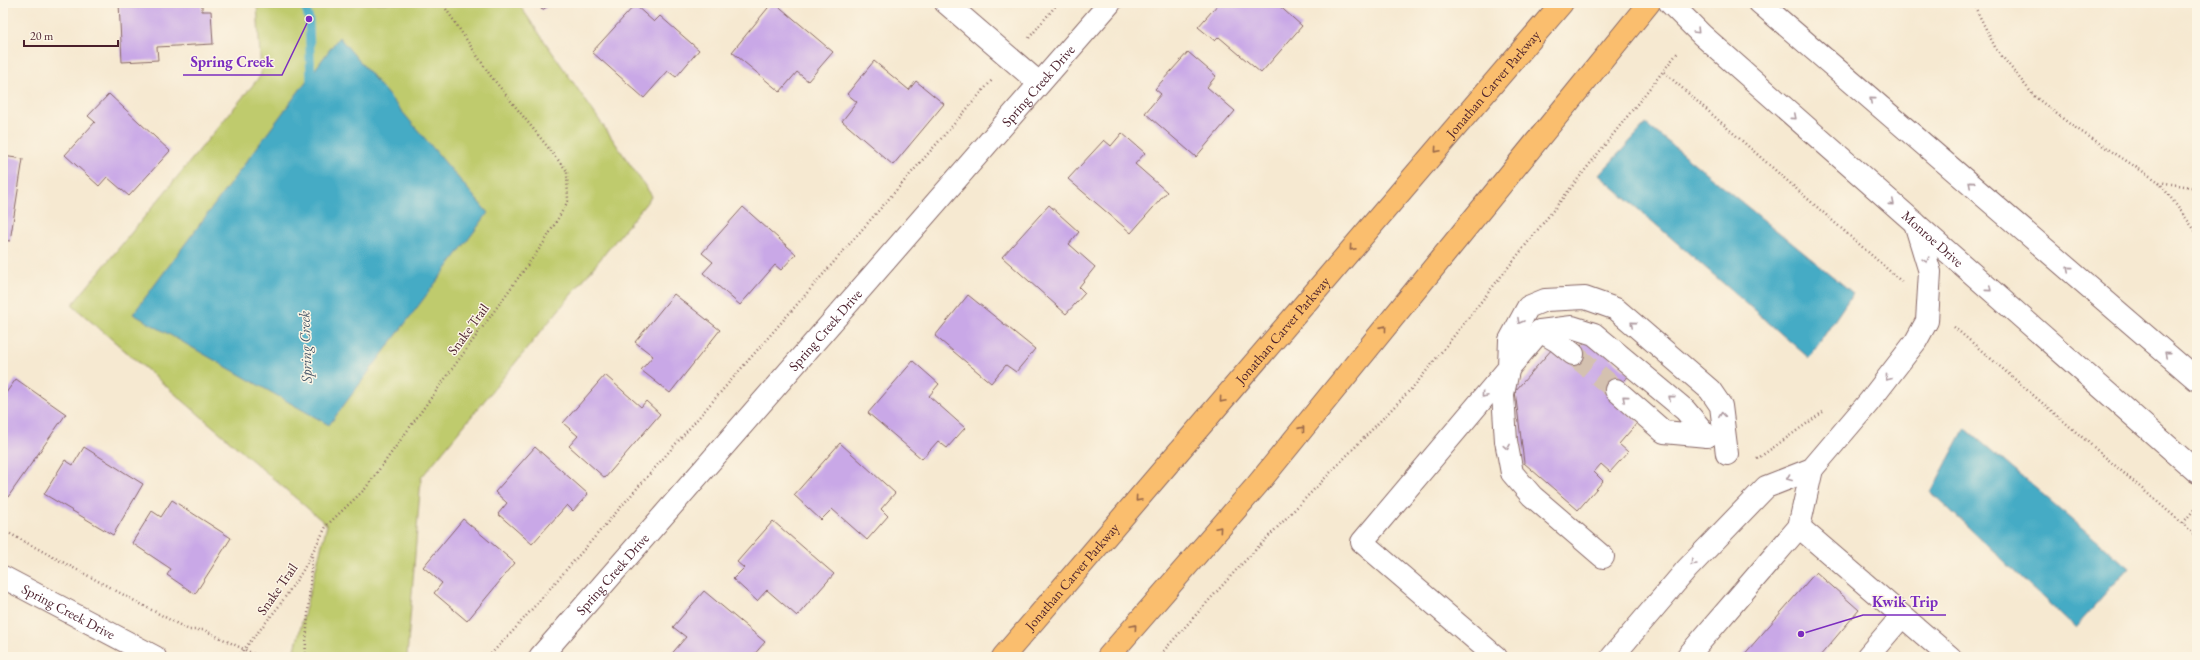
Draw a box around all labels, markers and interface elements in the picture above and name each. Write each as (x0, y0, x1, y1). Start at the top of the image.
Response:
scale bar (24, 22, 118, 48)
street label: Jonathan Carver Parkway (1441, 26, 1544, 142)
one-way arrow (1692, 26, 1700, 34)
text: 20 m (30, 28, 54, 44)
street label: Spring Creek Drive (997, 40, 1079, 130)
callout: Spring Creek (183, 48, 282, 75)
text: Spring Creek (190, 52, 274, 71)
one-way arrow (1869, 97, 1877, 104)
one-way arrow (1790, 112, 1797, 119)
one-way arrow (1434, 145, 1441, 152)
one-way arrow (1968, 182, 1975, 189)
one-way arrow (1887, 198, 1895, 206)
street label: Monroe Drive (1898, 207, 1968, 271)
one-way arrow (1350, 244, 1357, 251)
one-way arrow (1921, 257, 1930, 264)
one-way arrow (2066, 267, 2074, 274)
street label: Jonathan Carver Parkway (1231, 272, 1334, 388)
one-way arrow (1985, 284, 1992, 291)
street label: Spring Creek Drive (785, 285, 866, 375)
street label: Snake Trail (443, 299, 493, 358)
water label: Spring Creek (294, 310, 316, 385)
one-way arrow (1518, 317, 1525, 324)
one-way arrow (1631, 322, 1638, 329)
one-way arrow (1379, 326, 1386, 333)
one-way arrow (2165, 352, 2172, 359)
one-way arrow (1886, 373, 1893, 380)
one-way arrow (1482, 391, 1489, 398)
one-way arrow (1220, 396, 1227, 403)
one-way arrow (1622, 396, 1630, 403)
one-way arrow (1668, 396, 1676, 403)
one-way arrow (1718, 412, 1727, 418)
one-way arrow (1298, 427, 1305, 434)
one-way arrow (1502, 444, 1511, 450)
one-way arrow (1786, 473, 1793, 482)
one-way arrow (1135, 494, 1142, 502)
street label: Jonathan Carver Parkway (1020, 518, 1123, 635)
one-way arrow (1214, 526, 1221, 534)
street label: Spring Creek Drive (572, 529, 653, 619)
one-way arrow (1690, 558, 1698, 566)
street label: Snake Trail (253, 559, 302, 618)
street label: Spring Creek Drive (19, 580, 119, 644)
callout: Kwik Trip (1863, 588, 1946, 615)
text: Kwik Trip (1872, 592, 1938, 611)
one-way arrow (1129, 625, 1136, 632)

